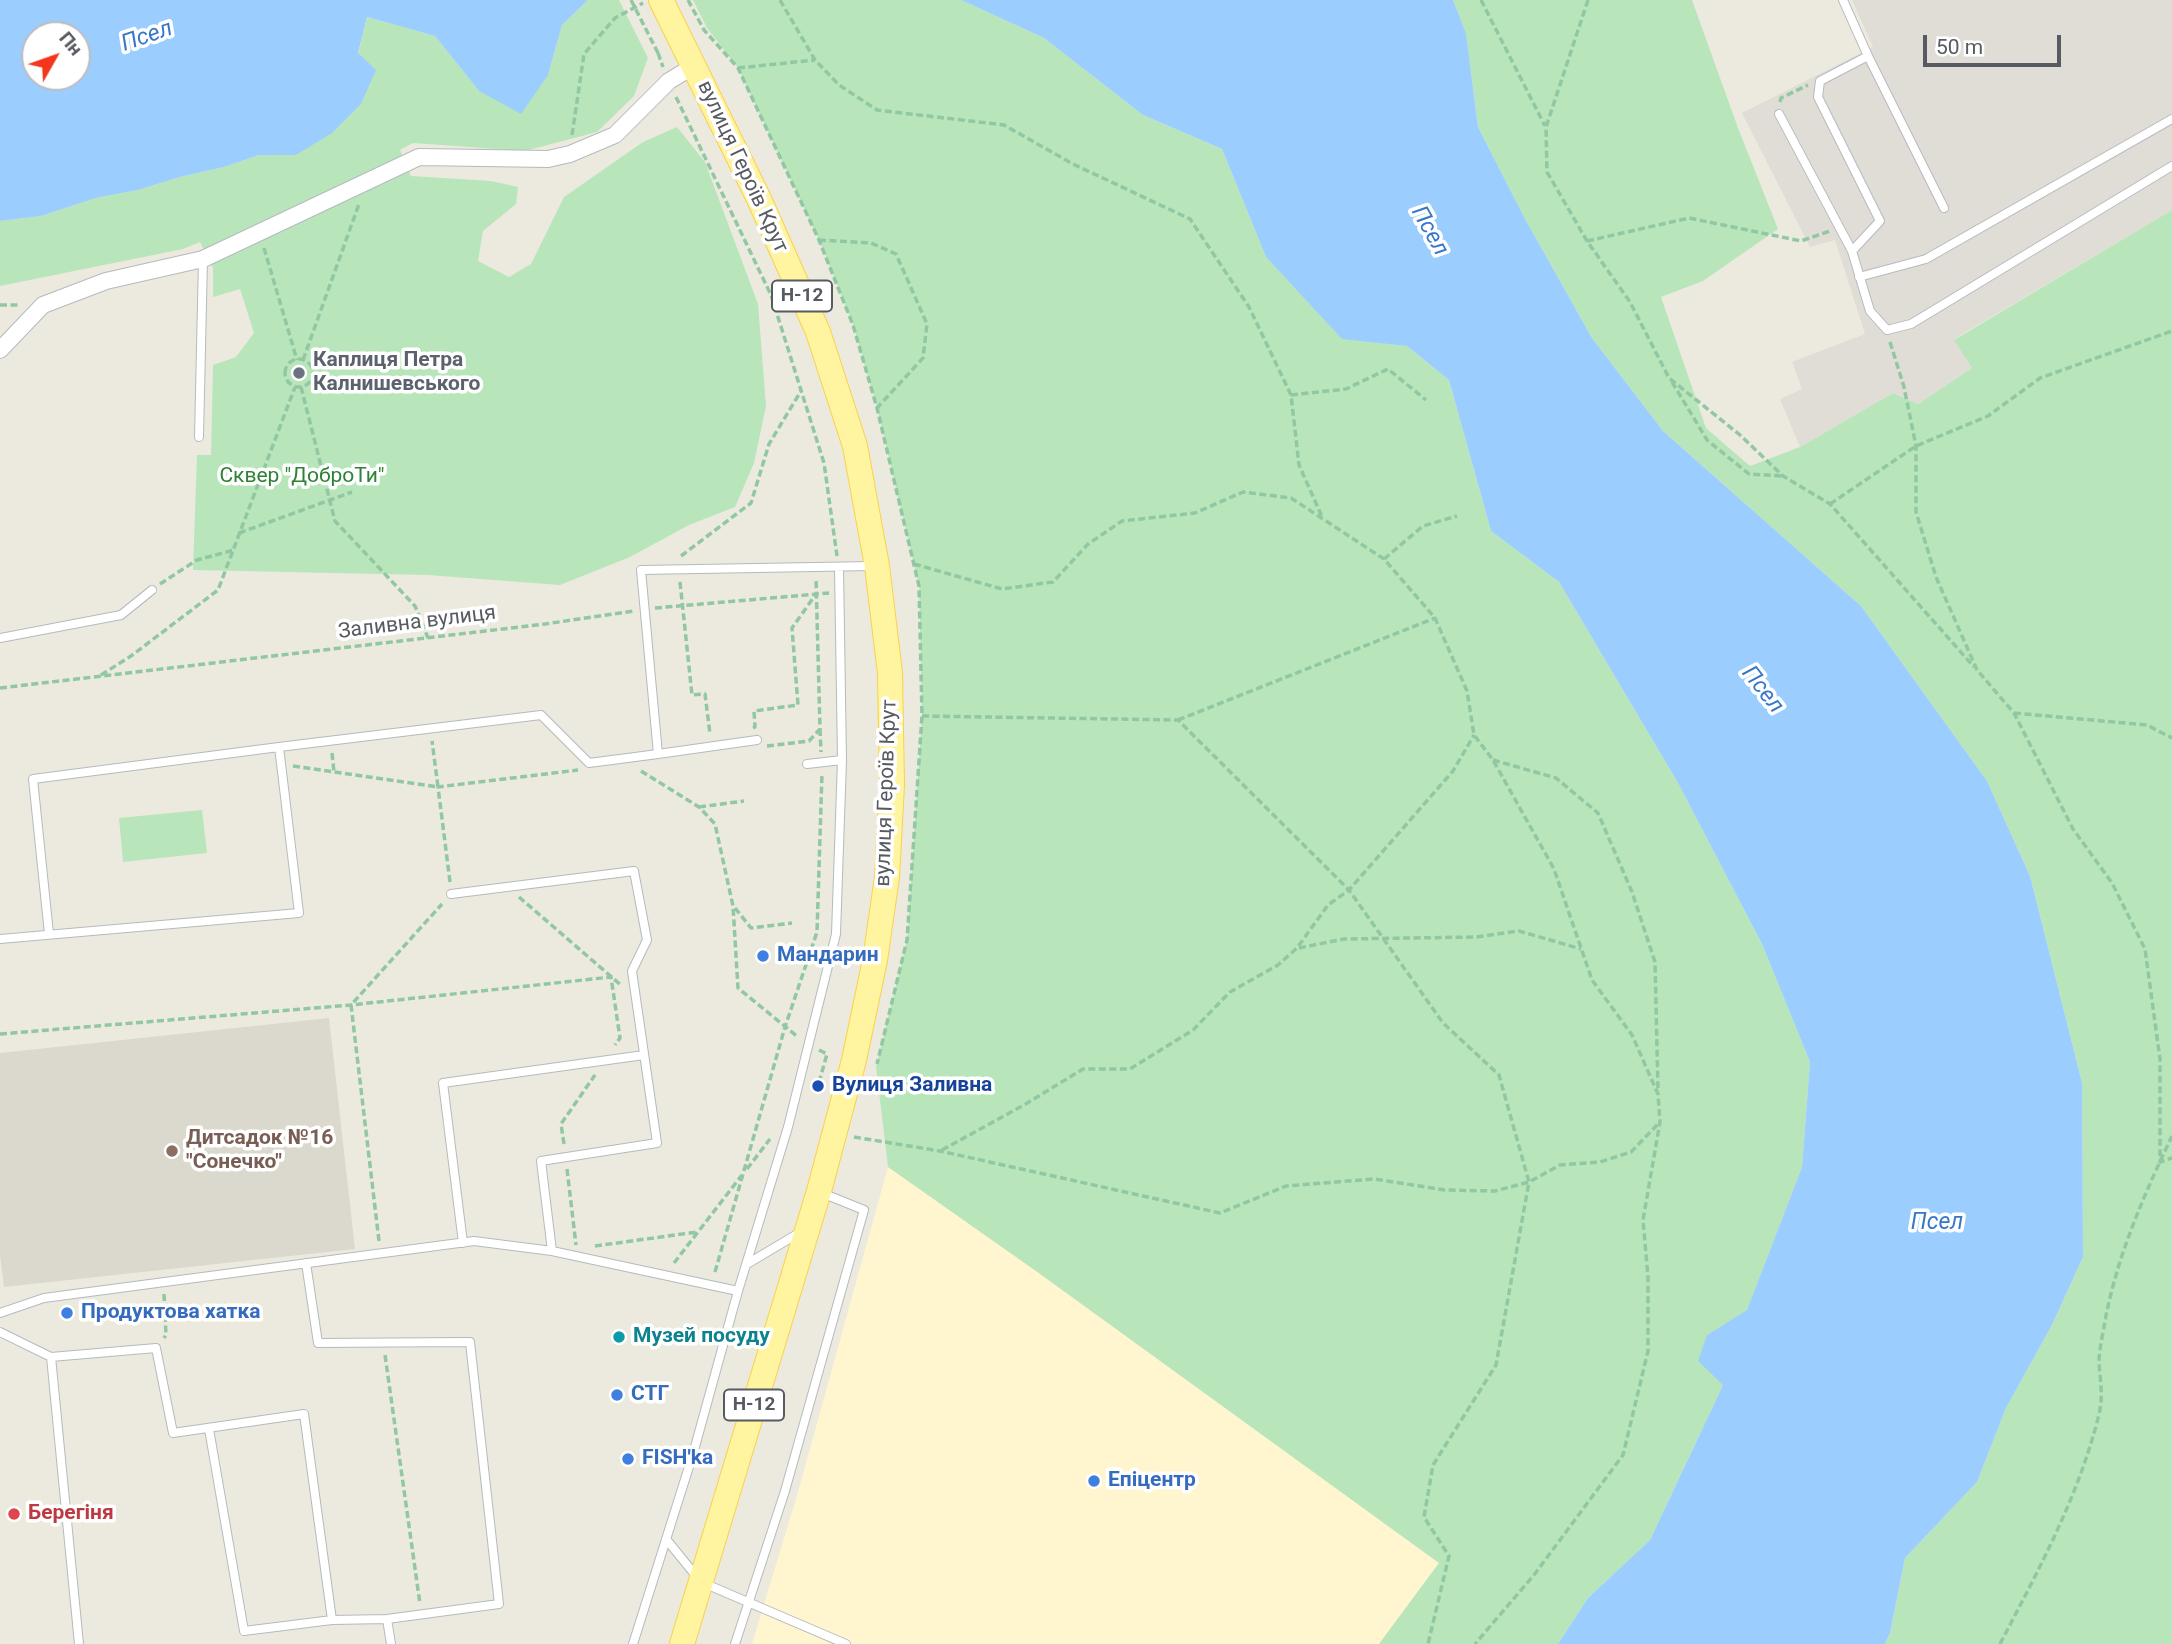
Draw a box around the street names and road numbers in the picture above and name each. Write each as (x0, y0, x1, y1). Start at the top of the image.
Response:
street label: вулиця Героїв Крут (691, 77, 793, 257)
road number: Н-12 (772, 280, 832, 312)
street label: Заливна вулиця (337, 601, 497, 645)
street label: вулиця Героїв Крут (871, 699, 903, 887)
road number: Н-12 (724, 1390, 784, 1420)

